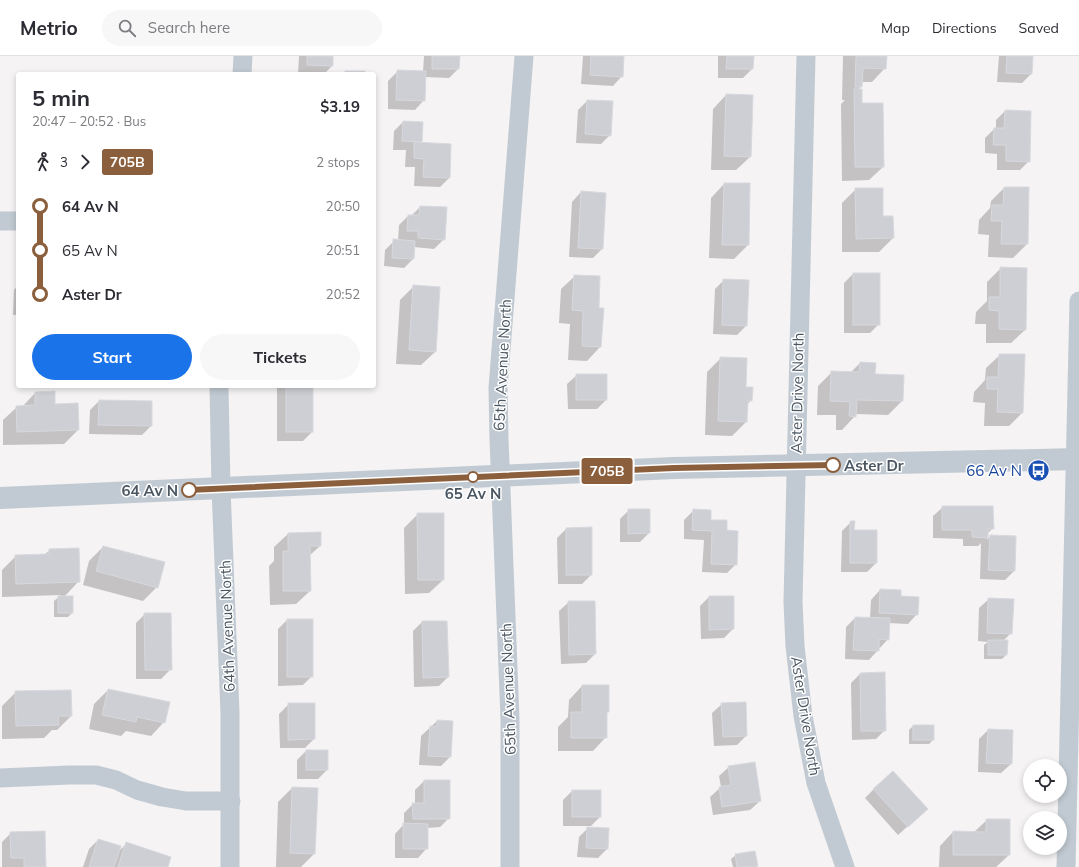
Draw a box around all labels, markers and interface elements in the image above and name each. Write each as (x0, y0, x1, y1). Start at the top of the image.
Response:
search box (102, 10, 382, 46)
text: Metrio (20, 16, 78, 40)
icon: search (116, 17, 138, 39)
text: Search here (148, 18, 230, 37)
text: Map (881, 19, 910, 37)
text: Directions (932, 19, 997, 37)
text: Saved (1019, 19, 1059, 37)
text: 5 min (32, 84, 90, 112)
text: $3.19 (320, 97, 360, 116)
text: 20:47 – 20:52 · Bus (32, 113, 146, 129)
icon: walk (32, 151, 54, 173)
icon: forward (74, 151, 96, 173)
text: 705B (110, 153, 145, 171)
text: 3 (60, 154, 68, 170)
text: 2 stops (316, 154, 360, 170)
text: 64 Av N (62, 197, 119, 216)
text: 20:50 (326, 198, 360, 214)
text: 65 Av N (62, 241, 118, 260)
text: 20:51 (326, 242, 360, 258)
text: Aster Dr (62, 285, 122, 304)
text: 20:52 (326, 286, 360, 302)
street label: 65th Avenue North (489, 299, 515, 431)
street label: Aster Drive North (786, 332, 808, 454)
button: Start (32, 334, 192, 380)
button: Tickets (200, 334, 360, 380)
place label: Aster Dr (844, 456, 904, 475)
marker: Aster Dr (825, 457, 841, 473)
bus stop icon: 66 Av N (1025, 457, 1051, 483)
line badge: 705B (579, 458, 635, 484)
place label: 66 Av N (966, 461, 1022, 480)
text: 705B (590, 462, 624, 480)
marker: 65 Av N (467, 471, 479, 483)
place label: 64 Av N (121, 481, 178, 500)
marker: 64 Av N (181, 482, 197, 498)
place label: 65 Av N (445, 484, 501, 503)
street label: 64th Avenue North (215, 560, 239, 692)
street label: 65th Avenue North (496, 623, 520, 755)
street label: Aster Drive North (787, 655, 825, 777)
map controls (1023, 759, 1067, 855)
button: locate (1023, 759, 1067, 803)
button: layers (1023, 811, 1067, 855)

